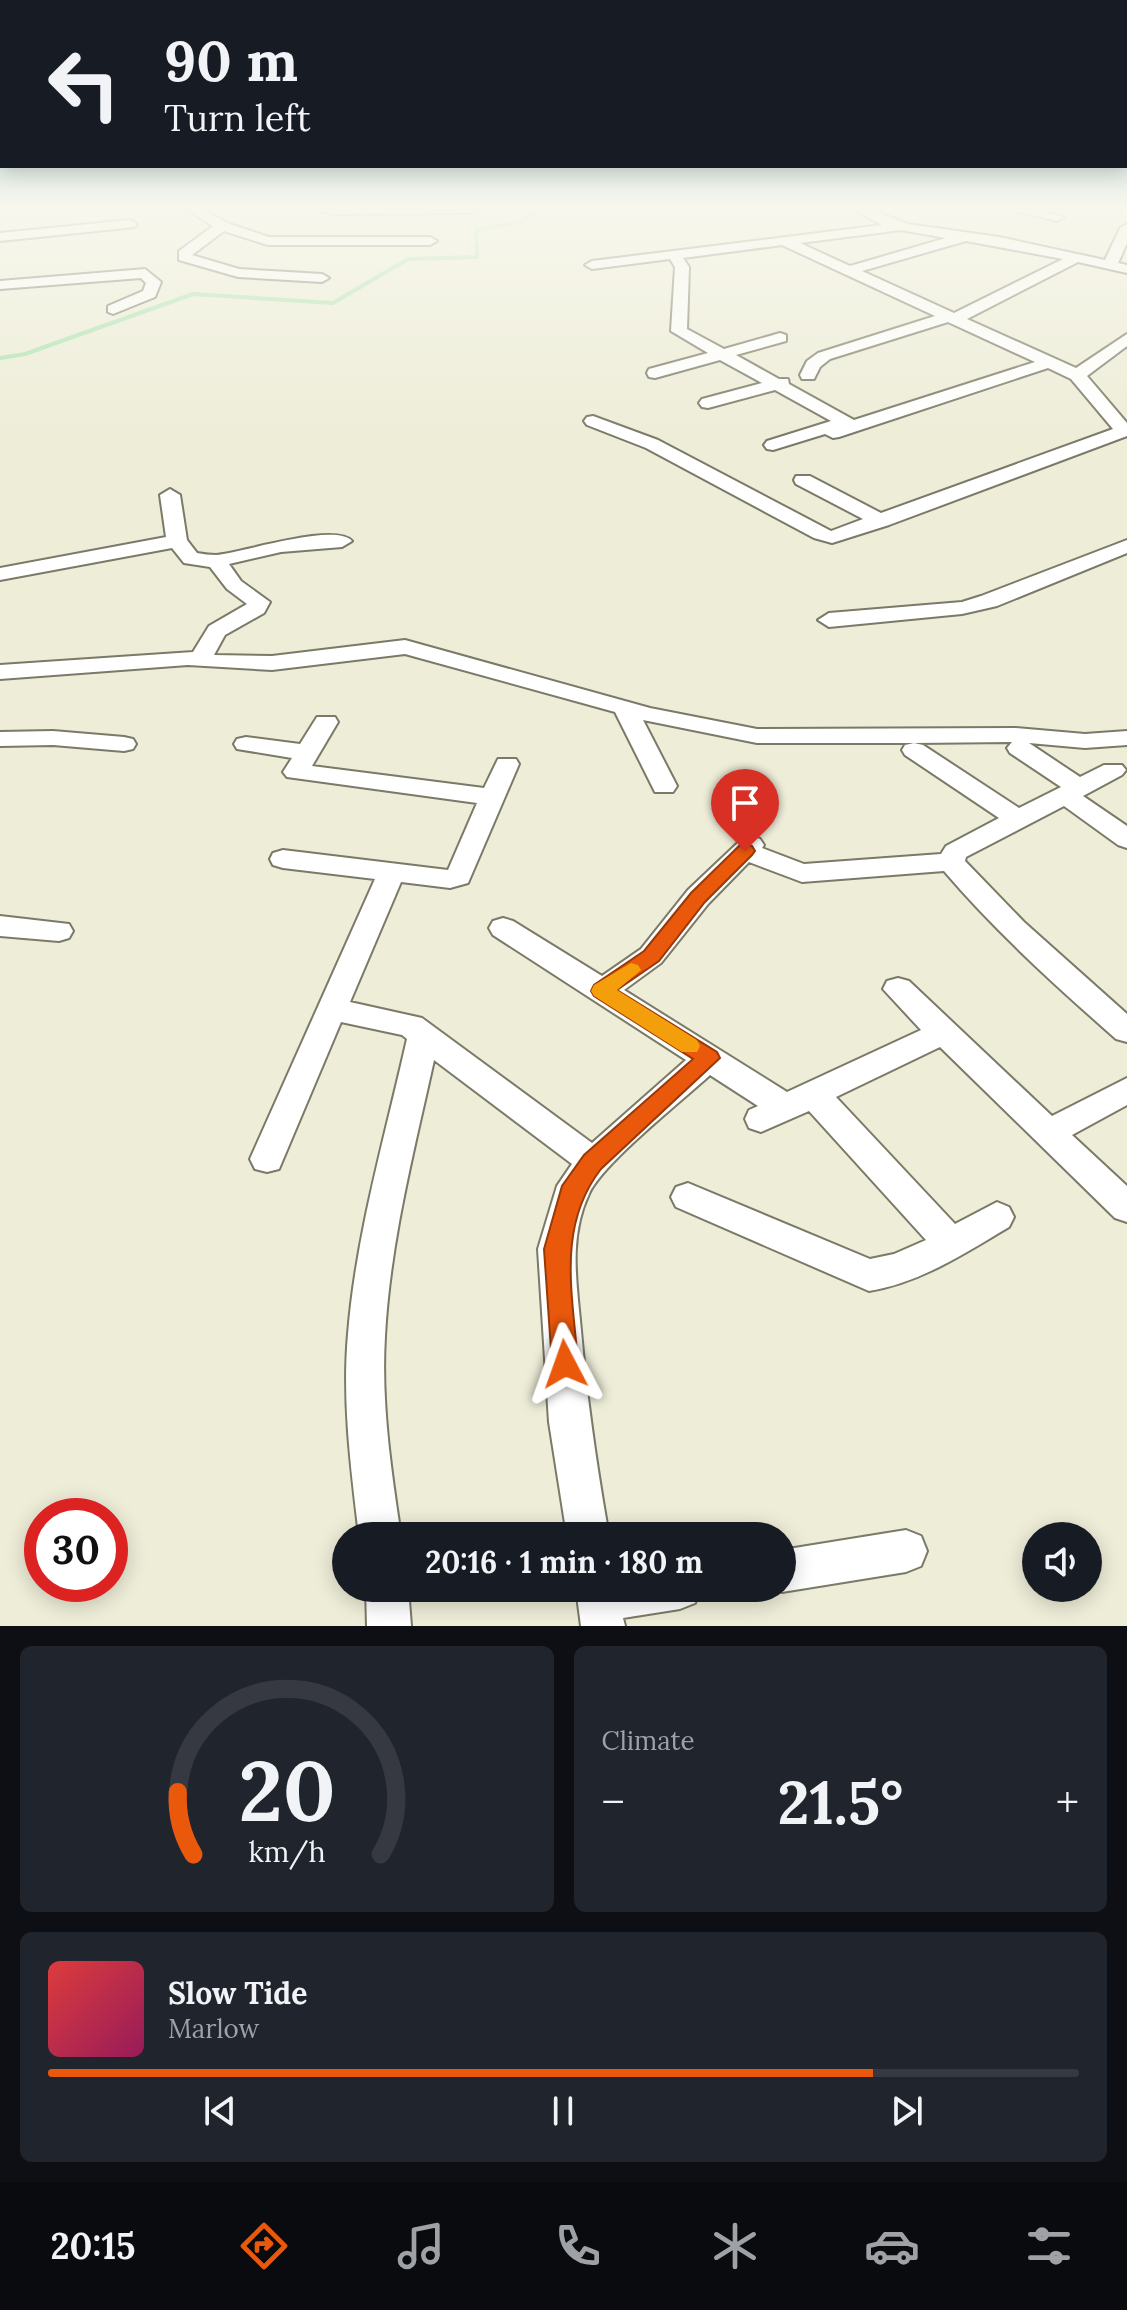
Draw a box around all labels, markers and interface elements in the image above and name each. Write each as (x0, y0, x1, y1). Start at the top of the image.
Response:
text: 90 m (164, 25, 298, 96)
icon: left (32, 32, 136, 136)
text: Turn left (164, 95, 311, 141)
pin (711, 769, 779, 851)
icon: arrive (723, 781, 767, 825)
position arrow (523, 1322, 607, 1406)
speed limit sign: 30 (24, 1498, 128, 1602)
map controls (1022, 1522, 1102, 1602)
button: sound (1022, 1522, 1102, 1602)
text: 20:16 · 1 min · 180 m (425, 1543, 703, 1581)
text: Climate (602, 1724, 695, 1757)
text: 20 (238, 1737, 335, 1844)
text: 21.5° (777, 1764, 903, 1840)
text: − (602, 1774, 625, 1830)
text: + (1056, 1774, 1079, 1830)
text: km/h (248, 1833, 325, 1870)
text: Slow Tide (168, 1974, 307, 2012)
text: Marlow (168, 2012, 259, 2045)
icon: previous (198, 2089, 242, 2133)
icon: pause (541, 2089, 585, 2133)
icon: next (885, 2089, 929, 2133)
icon: directions (236, 2218, 292, 2274)
icon: music (393, 2218, 449, 2274)
icon: phone (550, 2218, 606, 2274)
icon: climate (707, 2218, 763, 2274)
icon: car (864, 2218, 920, 2274)
icon: filters (1021, 2218, 1077, 2274)
text: 20:15 (50, 2223, 136, 2269)

